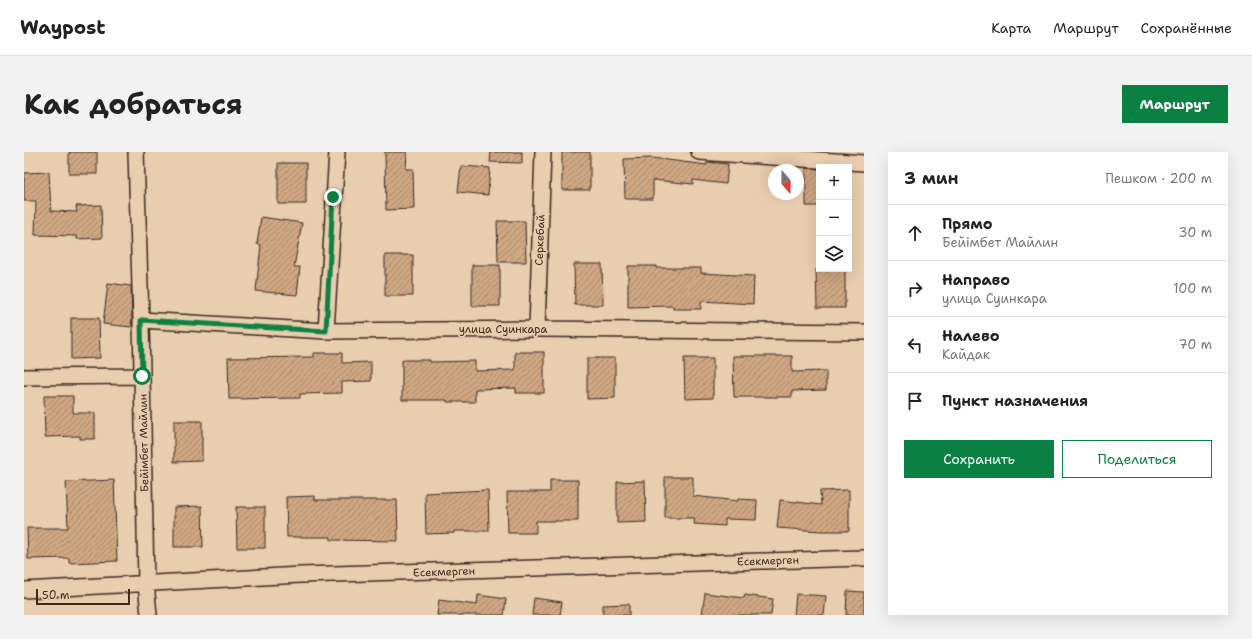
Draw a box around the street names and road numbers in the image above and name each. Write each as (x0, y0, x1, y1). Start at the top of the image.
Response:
street label: Серкебай (532, 214, 548, 266)
street label: улица Суинкара (459, 322, 548, 337)
street label: Бейімбет Майлин (136, 394, 152, 492)
street label: Eсекмерген (737, 552, 799, 570)
street label: Eсекмерген (413, 563, 475, 581)

